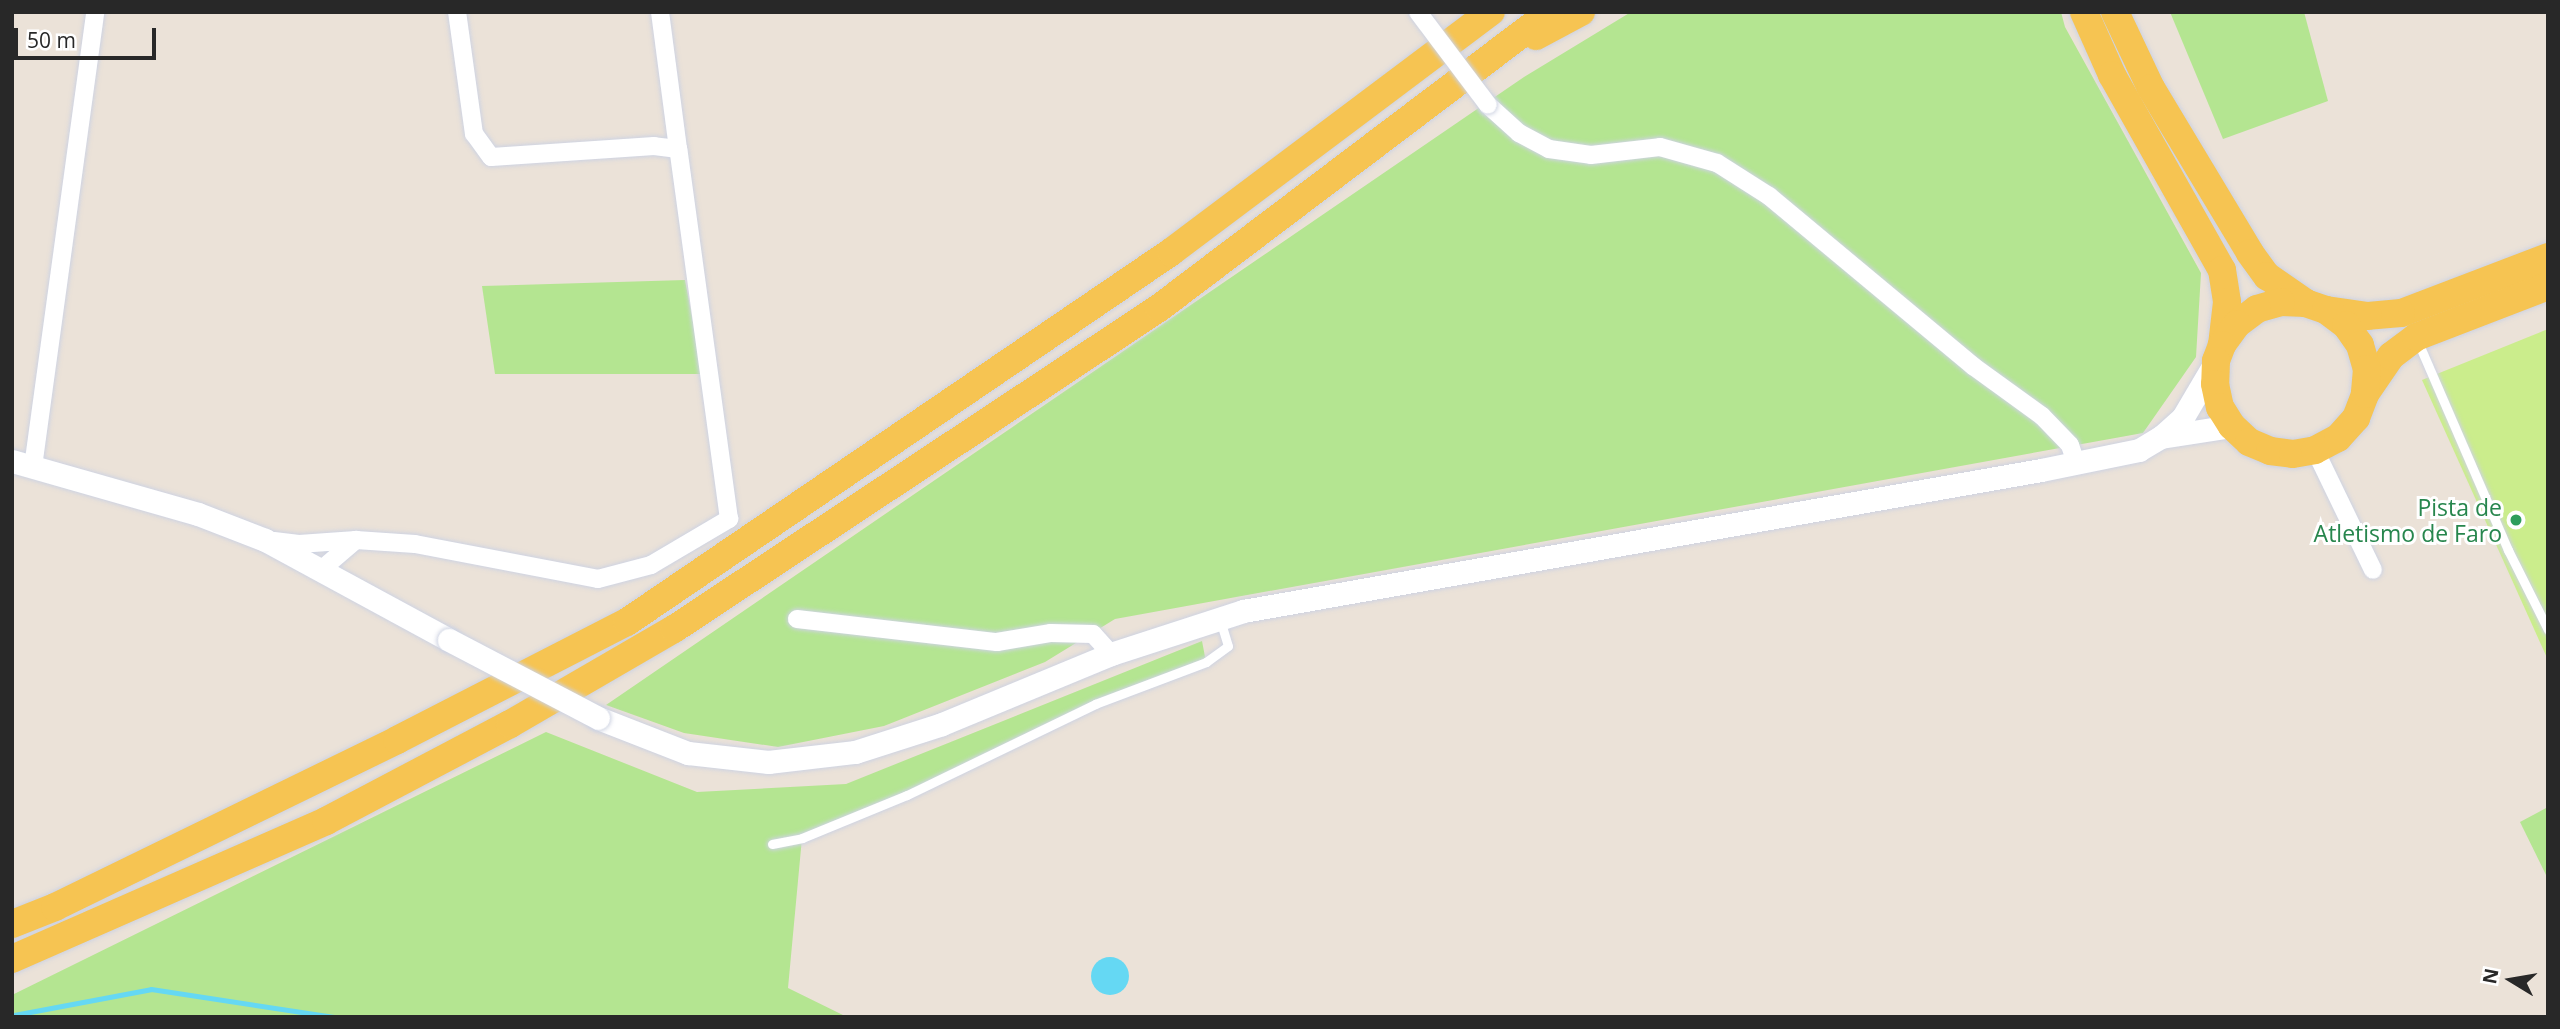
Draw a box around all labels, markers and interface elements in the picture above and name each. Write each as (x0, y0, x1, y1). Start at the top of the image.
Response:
scale bar (18, 14, 159, 58)
text: 50 m (27, 26, 76, 54)
place label: Pista de Atletismo de Faro (2314, 493, 2502, 547)
marker: Pista de Atletismo de Faro (2508, 512, 2524, 528)
north arrow (2476, 945, 2546, 1015)
text: N (2476, 966, 2505, 986)

